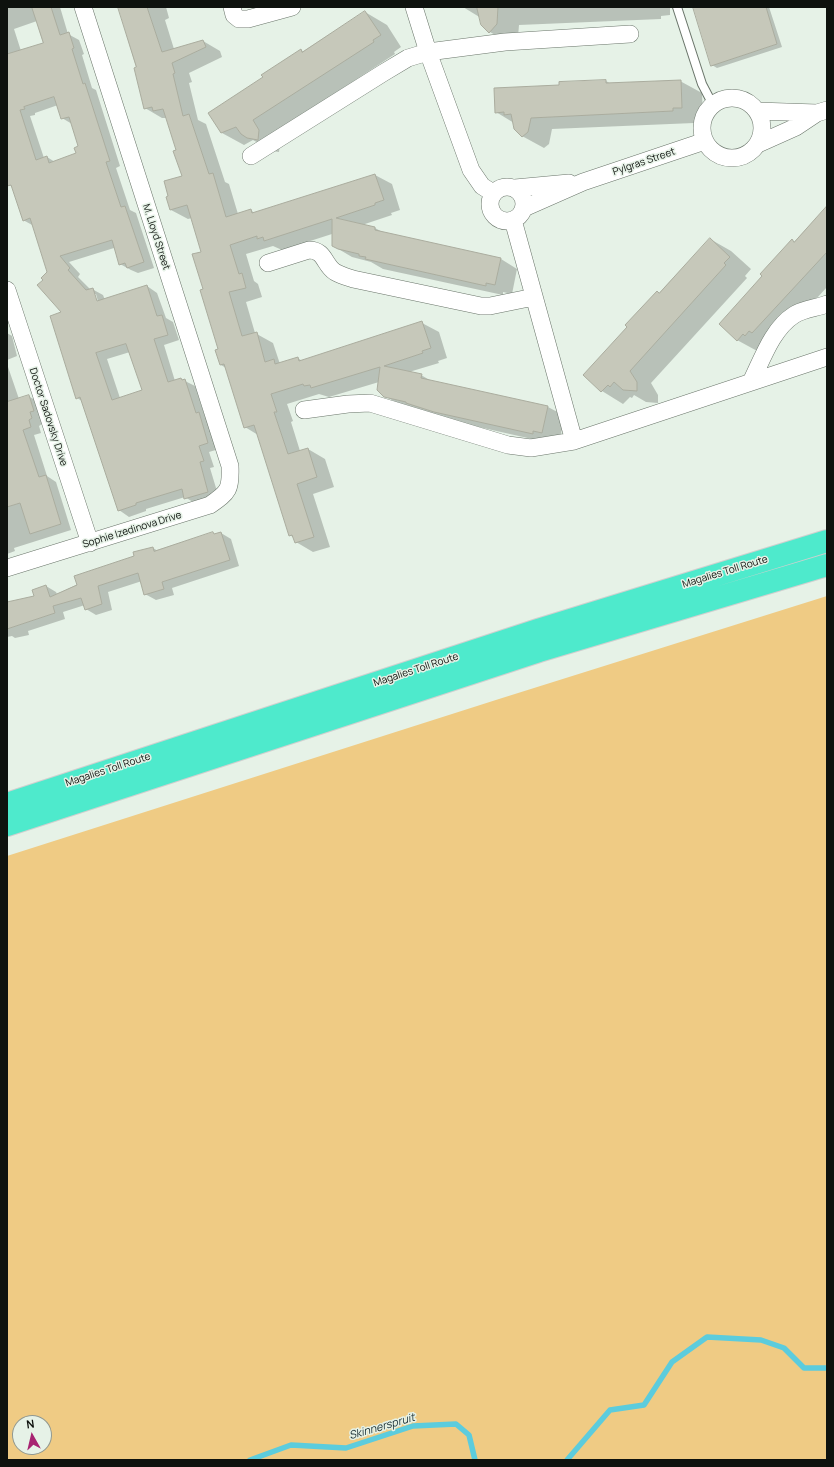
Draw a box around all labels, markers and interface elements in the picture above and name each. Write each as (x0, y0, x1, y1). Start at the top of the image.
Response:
street label: Pylgras Street (611, 146, 677, 178)
street label: M. Lloyd Street (140, 203, 172, 271)
street label: Doctor Sadovsky Drive (26, 366, 70, 468)
street label: Sophie Izedinova Drive (81, 509, 183, 551)
street label: Magalies Toll Route (681, 553, 769, 591)
street label: Magalies Toll Route (372, 651, 460, 689)
street label: Magalies Toll Route (64, 751, 152, 789)
water label: Skinnerspruit (348, 1411, 416, 1443)
north arrow (12, 1415, 52, 1455)
text: N (25, 1416, 35, 1432)

